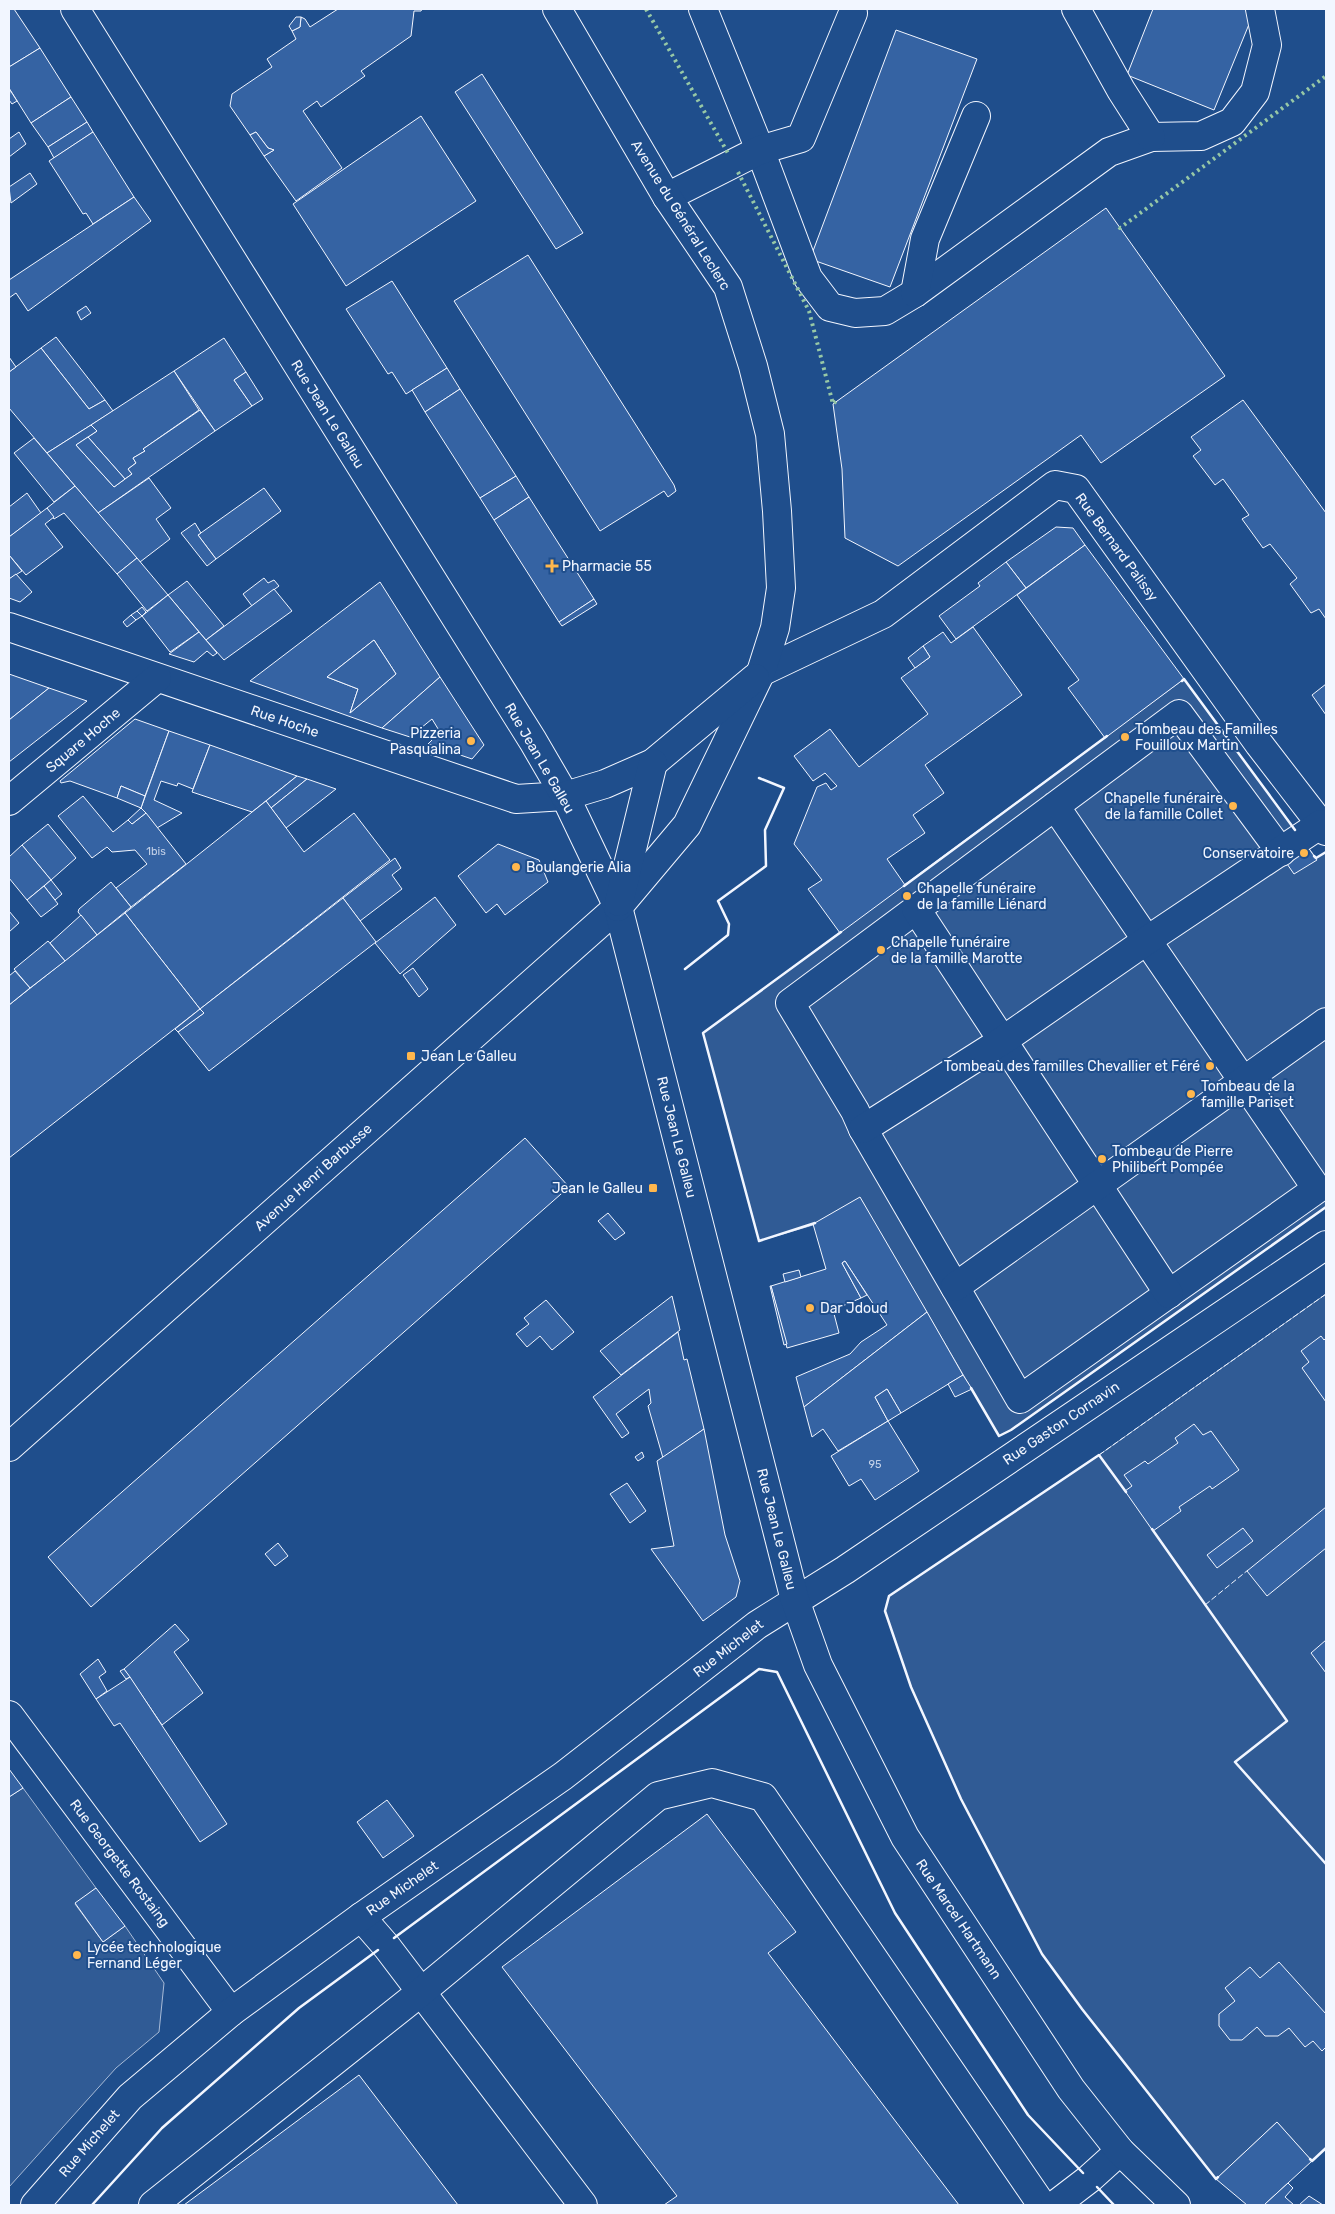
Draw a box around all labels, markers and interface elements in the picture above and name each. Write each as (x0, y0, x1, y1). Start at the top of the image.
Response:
street label: Avenue du Général Leclerc (627, 137, 734, 294)
street label: Rue Jean Le Galleu (287, 357, 368, 472)
street label: Rue Bernard Palissy (1072, 490, 1162, 605)
place label: Pharmacie 55 (562, 558, 652, 575)
marker: Pharmacie 55 (546, 560, 558, 572)
street label: Rue Jean Le Galleu (501, 700, 578, 816)
street label: Rue Hoche (249, 702, 321, 741)
street label: Square Hoche (43, 704, 124, 776)
place label: Tombeau des Familles Fouilloux Martin (1135, 721, 1278, 754)
place label: Pizzeria Pasqualina (390, 725, 461, 758)
marker: Tombeau des Familles Fouilloux Martin (1119, 731, 1131, 743)
marker: Pizzeria Pasqualina (465, 735, 477, 747)
place label: Chapelle funéraire de la famille Collet (1104, 790, 1224, 823)
marker: Chapelle funéraire de la famille Collet (1227, 800, 1239, 812)
house number: 1bis (146, 845, 166, 858)
place label: Conservatoire (1203, 845, 1294, 862)
marker: Conservatoire (1298, 847, 1310, 859)
place label: Boulangerie Alia (526, 859, 631, 876)
marker: Boulangerie Alia (510, 861, 522, 873)
place label: Chapelle funéraire de la famille Liénard (917, 880, 1047, 913)
marker: Chapelle funéraire de la famille Liénard (901, 890, 913, 902)
place label: Chapelle funéraire de la famille Marotte (891, 934, 1023, 967)
marker: Chapelle funéraire de la famille Marotte (875, 944, 887, 956)
place label: Jean Le Galleu (421, 1048, 517, 1065)
marker: Jean Le Galleu (405, 1050, 417, 1062)
place label: Tombeau des familles Chevallier et Féré (944, 1058, 1200, 1075)
marker: Tombeau des familles Chevallier et Féré (1204, 1060, 1216, 1072)
street label: Rue Jean Le Galleu (653, 1075, 700, 1200)
place label: Tombeau de la famille Pariset (1201, 1078, 1295, 1111)
marker: Tombeau de la famille Pariset (1185, 1088, 1197, 1100)
street label: Avenue Henri Barbusse (251, 1120, 376, 1235)
place label: Tombeau de Pierre Philibert Pompée (1112, 1143, 1233, 1176)
marker: Tombeau de Pierre Philibert Pompée (1096, 1153, 1108, 1165)
place label: Jean le Galleu (552, 1180, 643, 1197)
marker: Jean le Galleu (647, 1182, 659, 1194)
place label: Dar Jdoud (820, 1300, 888, 1317)
marker: Dar Jdoud (804, 1302, 816, 1314)
street label: Rue Gaston Cornavin (1000, 1378, 1123, 1469)
house number: 95 (868, 1458, 882, 1471)
street label: Rue Jean Le Galleu (753, 1467, 800, 1592)
street label: Rue Michelet (690, 1615, 767, 1681)
street label: Rue Georgette Rostaing (66, 1796, 173, 1931)
street label: Rue Marcel Hartmann (912, 1856, 1005, 1982)
street label: Rue Michelet (363, 1857, 442, 1920)
place label: Lycée technologique Fernand Léger (87, 1939, 222, 1972)
marker: Lycée technologique Fernand Léger (71, 1949, 83, 1961)
street label: Rue Michelet (55, 2106, 124, 2181)

